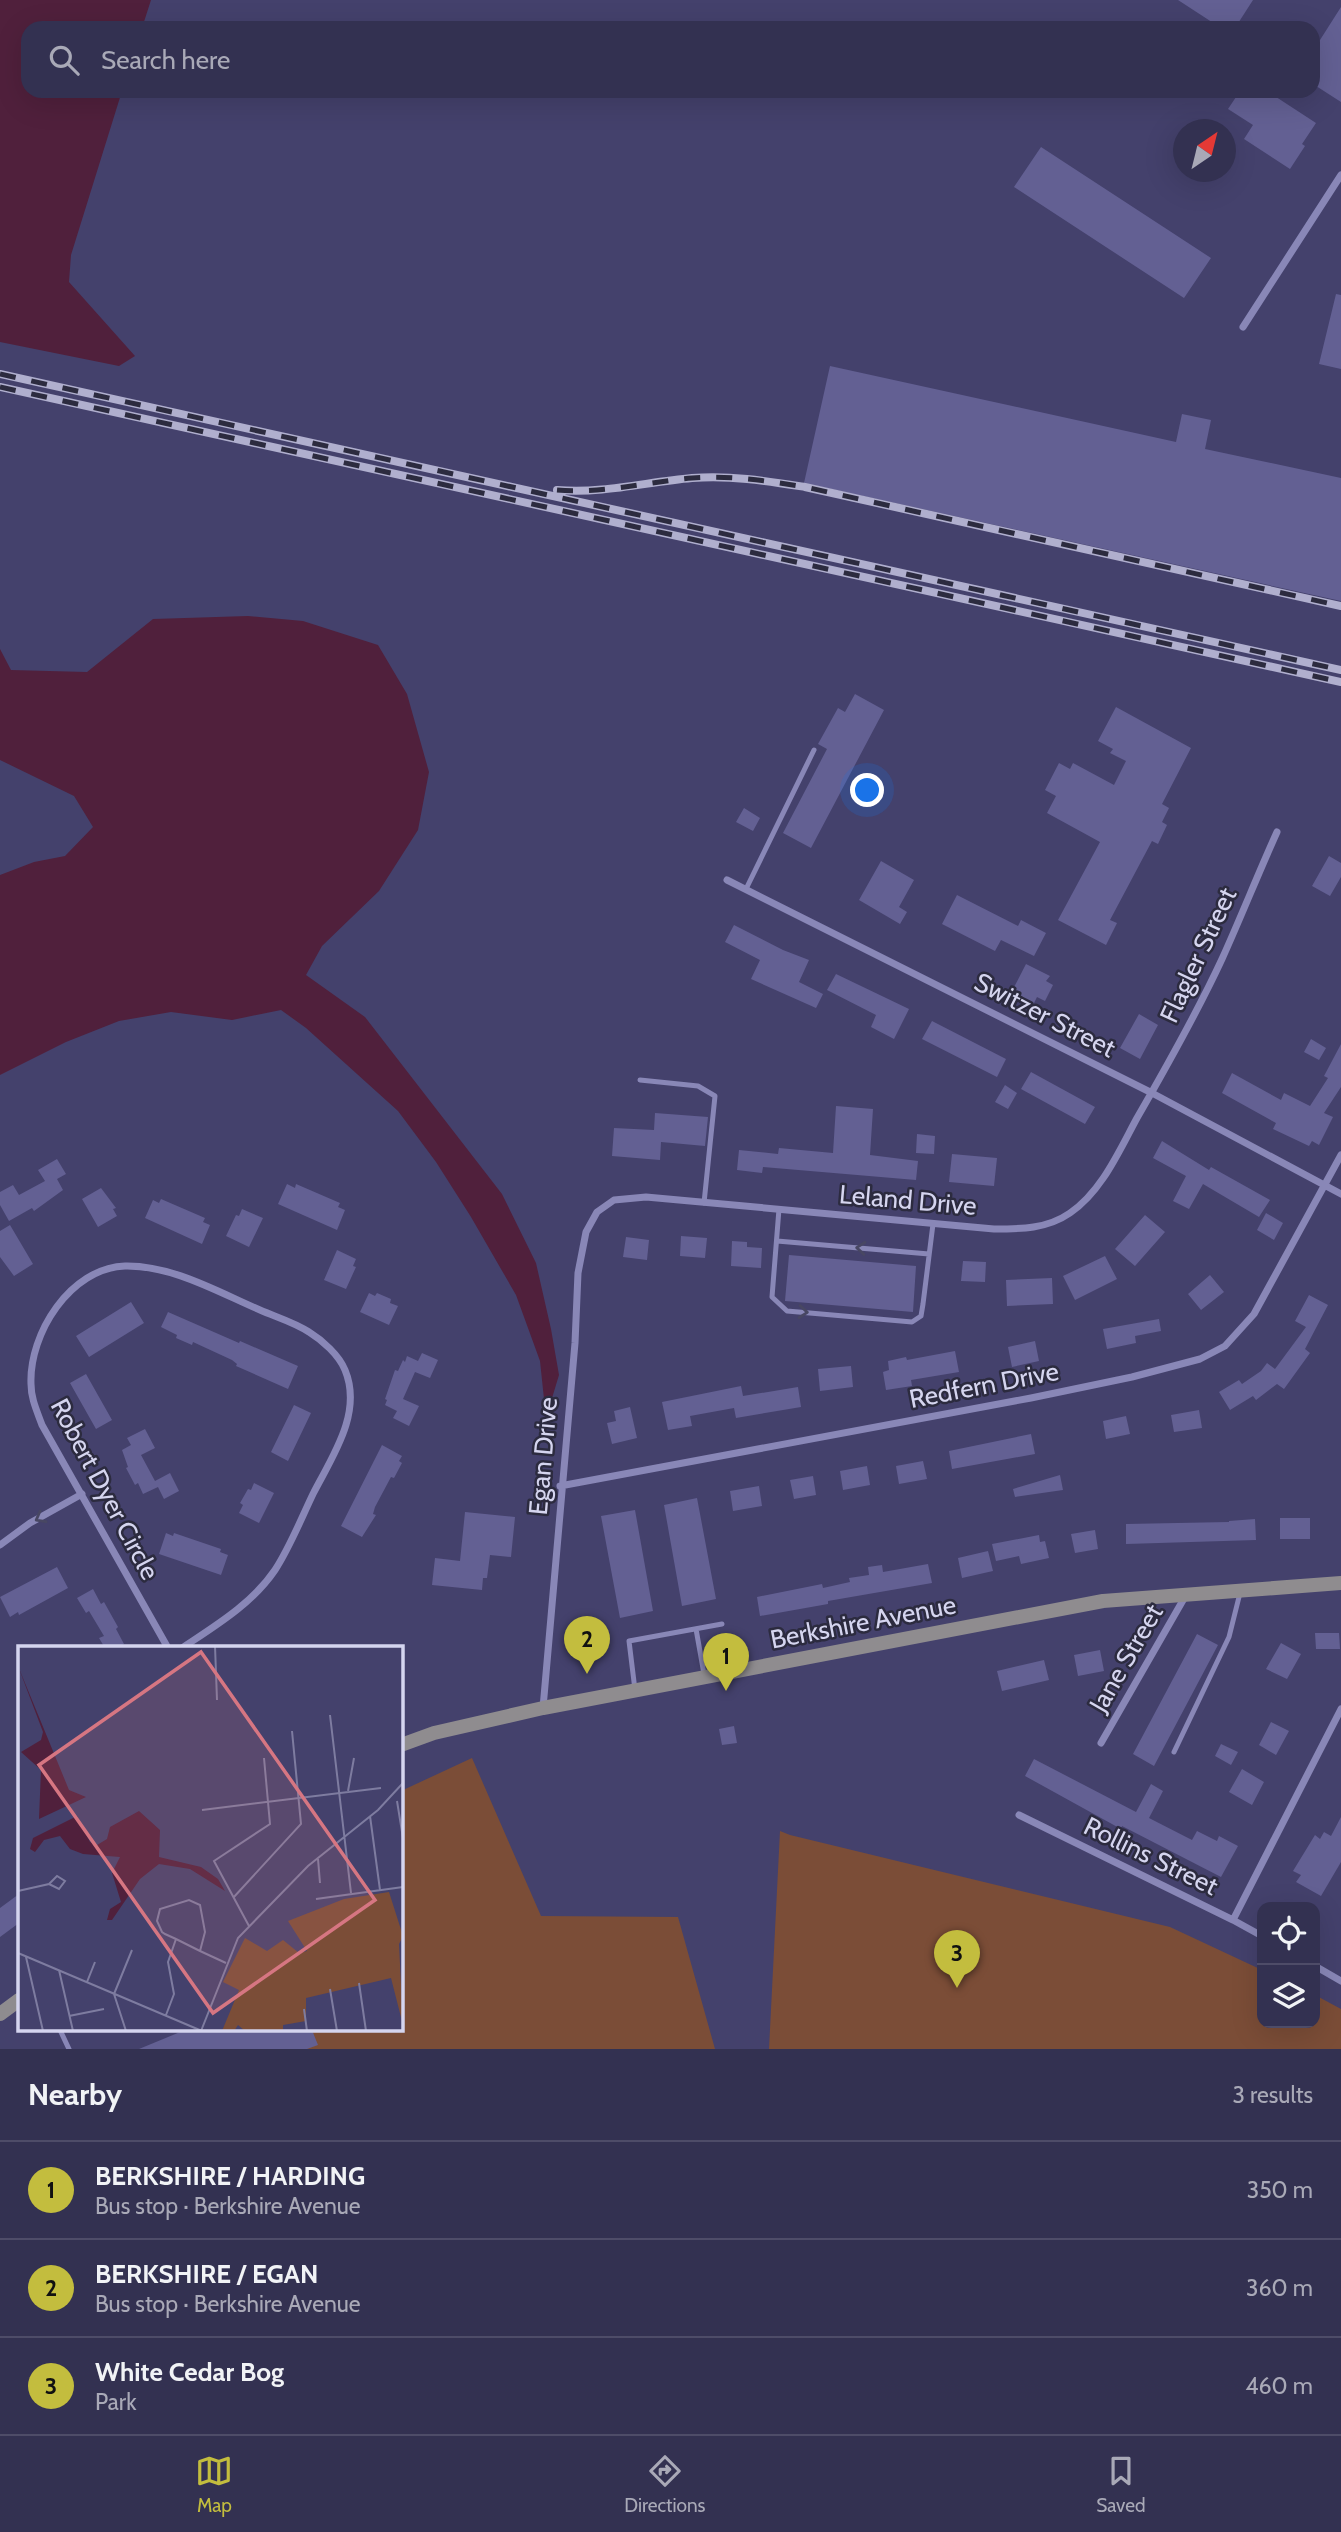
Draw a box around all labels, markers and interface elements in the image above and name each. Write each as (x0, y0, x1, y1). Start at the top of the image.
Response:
search box (21, 21, 1320, 98)
icon: search (45, 41, 83, 79)
text: Search here (101, 44, 230, 76)
north arrow (1173, 119, 1236, 182)
your location (850, 773, 884, 807)
street label: Flagler Street (1153, 882, 1243, 1028)
street label: Switzer Street (969, 966, 1121, 1064)
street label: Leland Drive (838, 1178, 978, 1222)
one-way arrow (855, 1241, 866, 1256)
one-way arrow (798, 1304, 809, 1319)
street label: Redfern Drive (907, 1355, 1061, 1415)
street label: Robert Dyer Circle (44, 1393, 166, 1585)
street label: Egan Drive (522, 1396, 564, 1516)
one-way arrow (35, 1510, 48, 1523)
street label: Berkshire Avenue (767, 1588, 959, 1656)
street label: Jane Street (1082, 1598, 1170, 1719)
pin: 2 (564, 1616, 610, 1674)
pin: 1 (703, 1633, 749, 1691)
inset map (18, 1646, 402, 2032)
street label: Rollins Street (1079, 1810, 1223, 1902)
map controls (1257, 1902, 1320, 2028)
button: locate (1257, 1902, 1320, 1965)
pin: 3 (934, 1930, 980, 1988)
button: layers (1257, 1965, 1320, 2028)
text: Nearby (28, 2076, 122, 2113)
text: 3 results (1232, 2081, 1313, 2109)
text: BERKSHIRE / HARDING (95, 2160, 365, 2192)
text: 1 (47, 2176, 55, 2204)
text: 350 m (1247, 2176, 1313, 2204)
text: Bus stop · Berkshire Avenue (95, 2192, 361, 2220)
text: BERKSHIRE / EGAN (95, 2258, 318, 2290)
text: 2 (45, 2274, 57, 2302)
text: 360 m (1246, 2274, 1313, 2302)
text: Bus stop · Berkshire Avenue (95, 2290, 361, 2318)
text: White Cedar Bog (95, 2356, 284, 2388)
text: 3 (45, 2372, 57, 2400)
text: 460 m (1245, 2372, 1313, 2400)
text: Park (95, 2388, 136, 2416)
tab: Map (195, 2452, 233, 2517)
tab: Directions (624, 2452, 705, 2517)
tab: Saved (1096, 2452, 1146, 2517)

